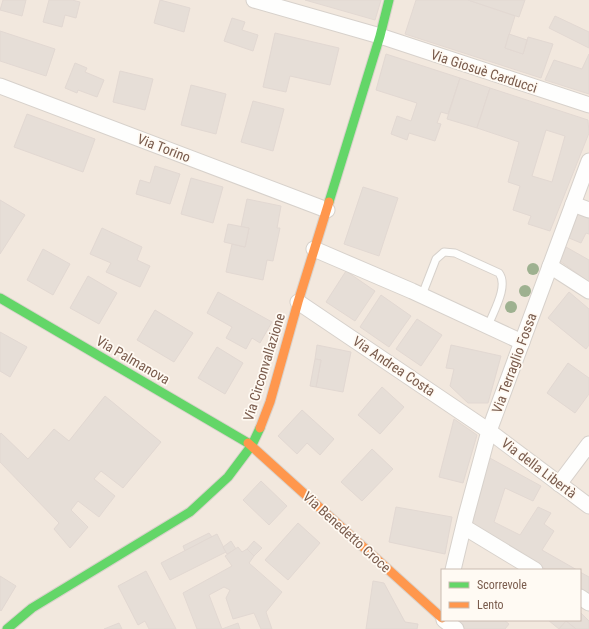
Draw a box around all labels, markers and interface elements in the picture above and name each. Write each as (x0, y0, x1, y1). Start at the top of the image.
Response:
street label: Via Giosuè Carducci (429, 46, 539, 96)
street label: Via Torino (135, 131, 193, 165)
street label: Via Circonvallazione (240, 311, 288, 423)
street label: Via Terraglio Fossa (488, 311, 540, 415)
street label: Via Palmanova (93, 333, 173, 387)
street label: Via Andrea Costa (350, 333, 438, 399)
street label: Via della Libertà (498, 435, 580, 501)
street label: Via Benedetto Croce (300, 488, 394, 576)
legend (441, 569, 581, 621)
text: Scorrevole (477, 578, 527, 592)
text: Lento (477, 598, 504, 612)

